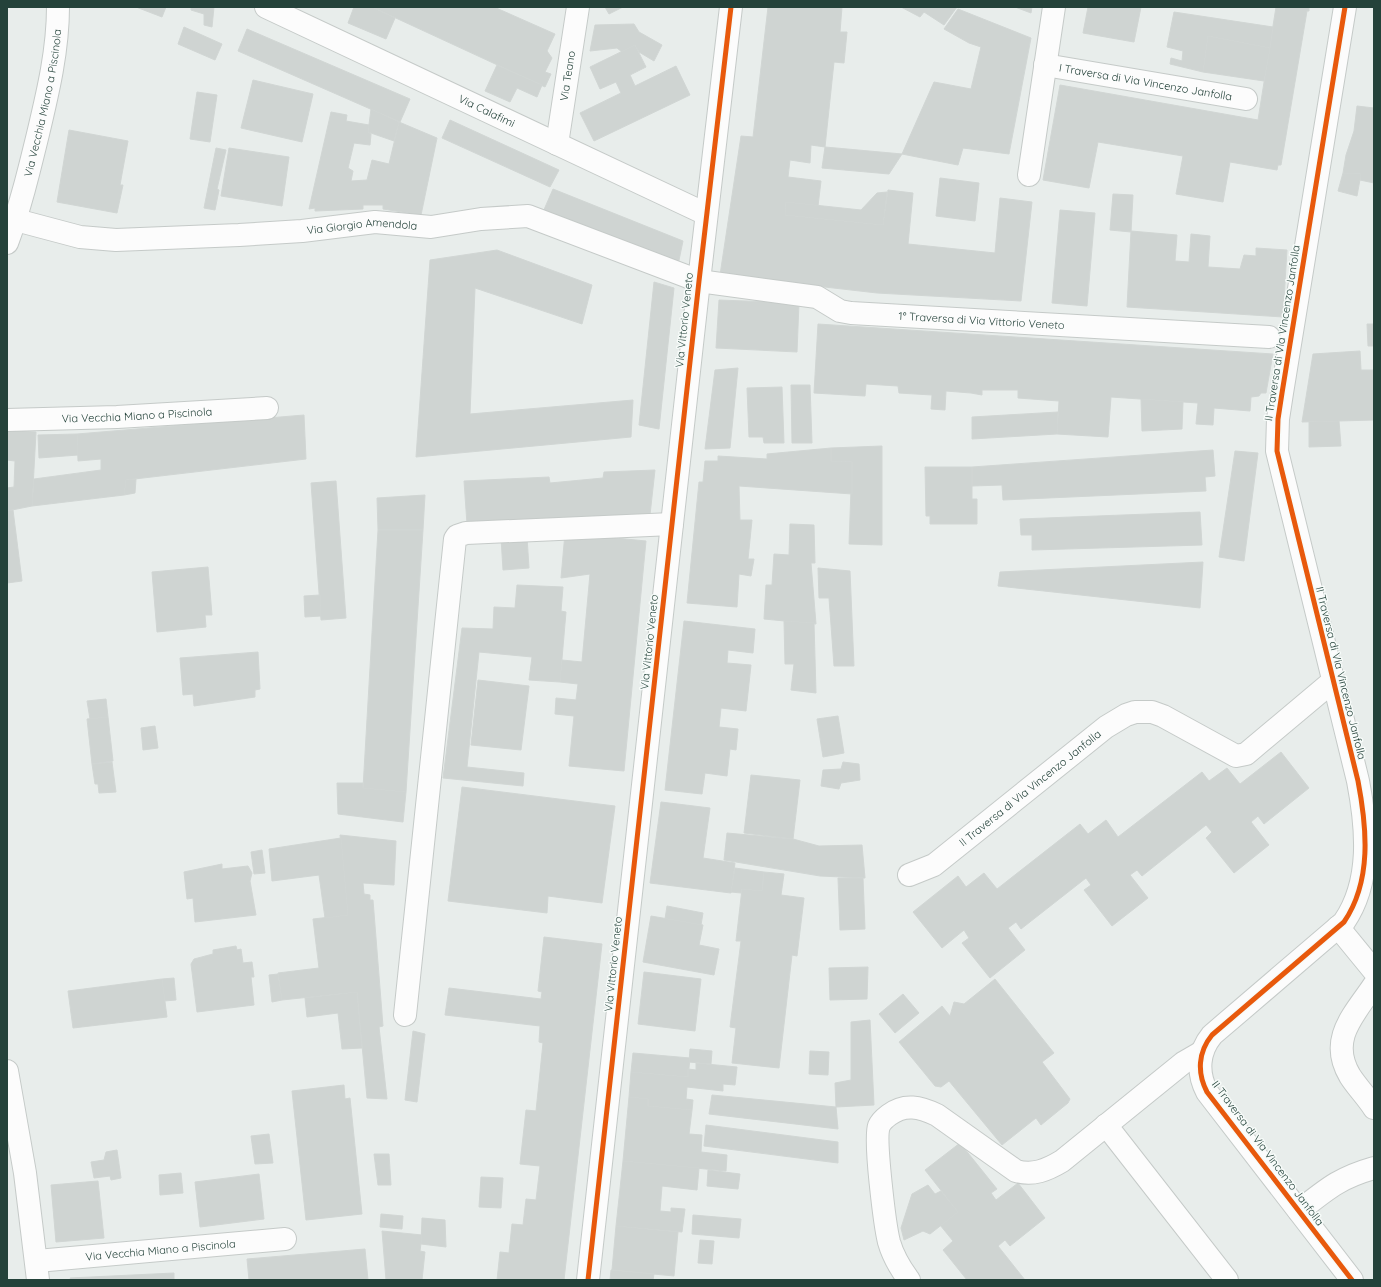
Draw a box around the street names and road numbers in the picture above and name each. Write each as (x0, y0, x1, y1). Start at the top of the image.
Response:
street label: Via Vecchia Miano a Piscinola (21, 28, 64, 178)
street label: Via Teano (557, 49, 578, 102)
street label: I Traversa di Via Vincenzo Janfolla (1058, 60, 1233, 104)
street label: Via Calafimi (456, 92, 517, 130)
street label: Via Giorgio Amendola (306, 215, 418, 237)
street label: II Traversa di Via Vincenzo Janfolla (1261, 244, 1303, 422)
street label: Via Vittorio Veneto (672, 271, 696, 368)
street label: 1° Traversa di Via Vittorio Veneto (898, 309, 1065, 332)
street label: Via Vecchia Miano a Piscinola (61, 404, 213, 426)
street label: II Traversa di Via Vincenzo Janfolla (1313, 585, 1369, 761)
street label: Via Vittorio Veneto (637, 593, 661, 690)
street label: II Traversa di Via Vincenzo Janfolla (956, 727, 1104, 849)
street label: Via Vittorio Veneto (601, 915, 625, 1012)
street label: II Traversa di Via Vincenzo Janfolla (1209, 1078, 1327, 1228)
street label: Via Vecchia Miano a Piscinola (85, 1236, 236, 1264)

